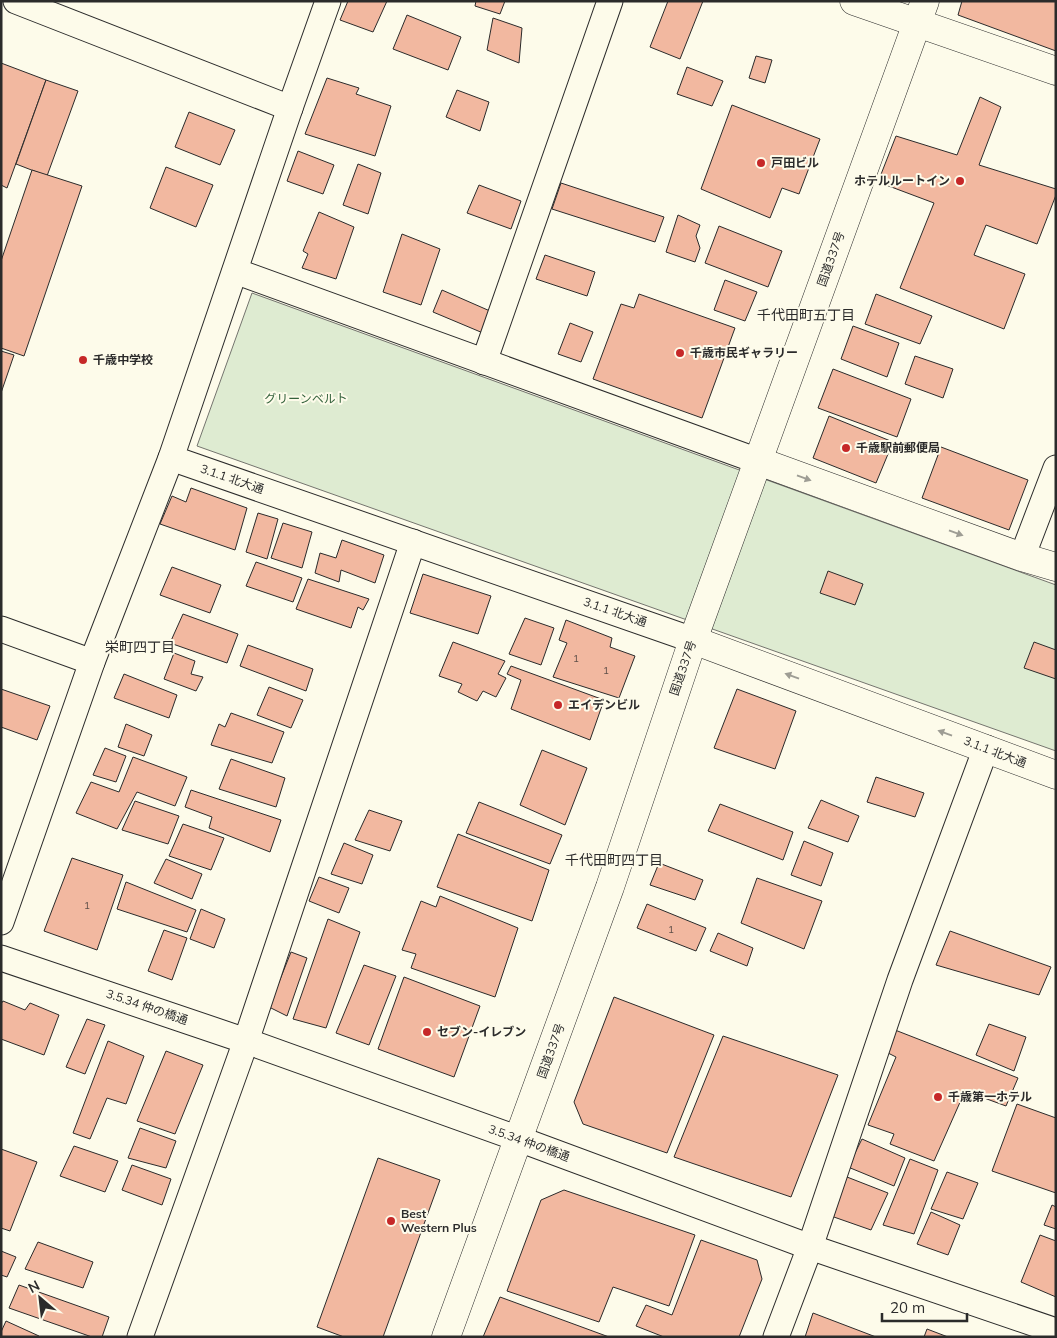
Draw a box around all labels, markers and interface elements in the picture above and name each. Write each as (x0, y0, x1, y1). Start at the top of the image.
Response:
place label: 戸田ビル (771, 155, 819, 170)
marker: 戸田ビル (755, 157, 767, 169)
place label: ホテルルートイン (854, 173, 950, 188)
marker: ホテルルートイン (954, 175, 966, 187)
street label: 国道337号 (814, 229, 847, 288)
district label: 千代田町五丁目 (757, 306, 855, 324)
place label: 千歳市民ギャラリー (690, 345, 798, 360)
marker: 千歳市民ギャラリー (674, 347, 686, 359)
place label: 千歳中学校 (93, 352, 153, 367)
marker: 千歳中学校 (77, 354, 89, 366)
park label: グリーンベルト (264, 391, 348, 406)
place label: 千歳駅前郵便局 (856, 440, 940, 455)
marker: 千歳駅前郵便局 (840, 442, 852, 454)
street label: 3.1.1 北大通 (198, 461, 266, 496)
one-way arrow (796, 475, 811, 482)
one-way arrow (949, 530, 964, 537)
street label: 3.1.1 北大通 (581, 594, 649, 629)
district label: 栄町四丁目 (105, 638, 175, 656)
street label: 国道337号 (666, 638, 699, 698)
house number: 1 (573, 652, 579, 665)
house number: 1 (603, 664, 609, 677)
one-way arrow (784, 672, 799, 680)
place label: エイデンビル (568, 697, 640, 712)
marker: エイデンビル (552, 699, 564, 711)
one-way arrow (937, 729, 952, 736)
street label: 3.1.1 北大通 (962, 733, 1029, 770)
district label: 千代田町四丁目 (565, 851, 663, 869)
house number: 1 (84, 899, 90, 912)
house number: 1 (668, 923, 674, 936)
street label: 3.5.34 仲の橋通 (104, 986, 190, 1028)
street label: 国道337号 (534, 1021, 567, 1080)
place label: セブン-イレブン (437, 1024, 526, 1039)
marker: セブン-イレブン (421, 1026, 433, 1038)
place label: 千歳第一ホテル (948, 1089, 1032, 1104)
marker: 千歳第一ホテル (932, 1091, 944, 1103)
street label: 3.5.34 仲の橋通 (486, 1121, 572, 1164)
place label: Best Western Plus (401, 1206, 477, 1235)
marker: Best Western Plus (385, 1215, 397, 1227)
north arrow (15, 1273, 65, 1323)
text: N (25, 1276, 43, 1297)
scale bar (882, 1290, 967, 1322)
text: 20 m (890, 1298, 925, 1317)

